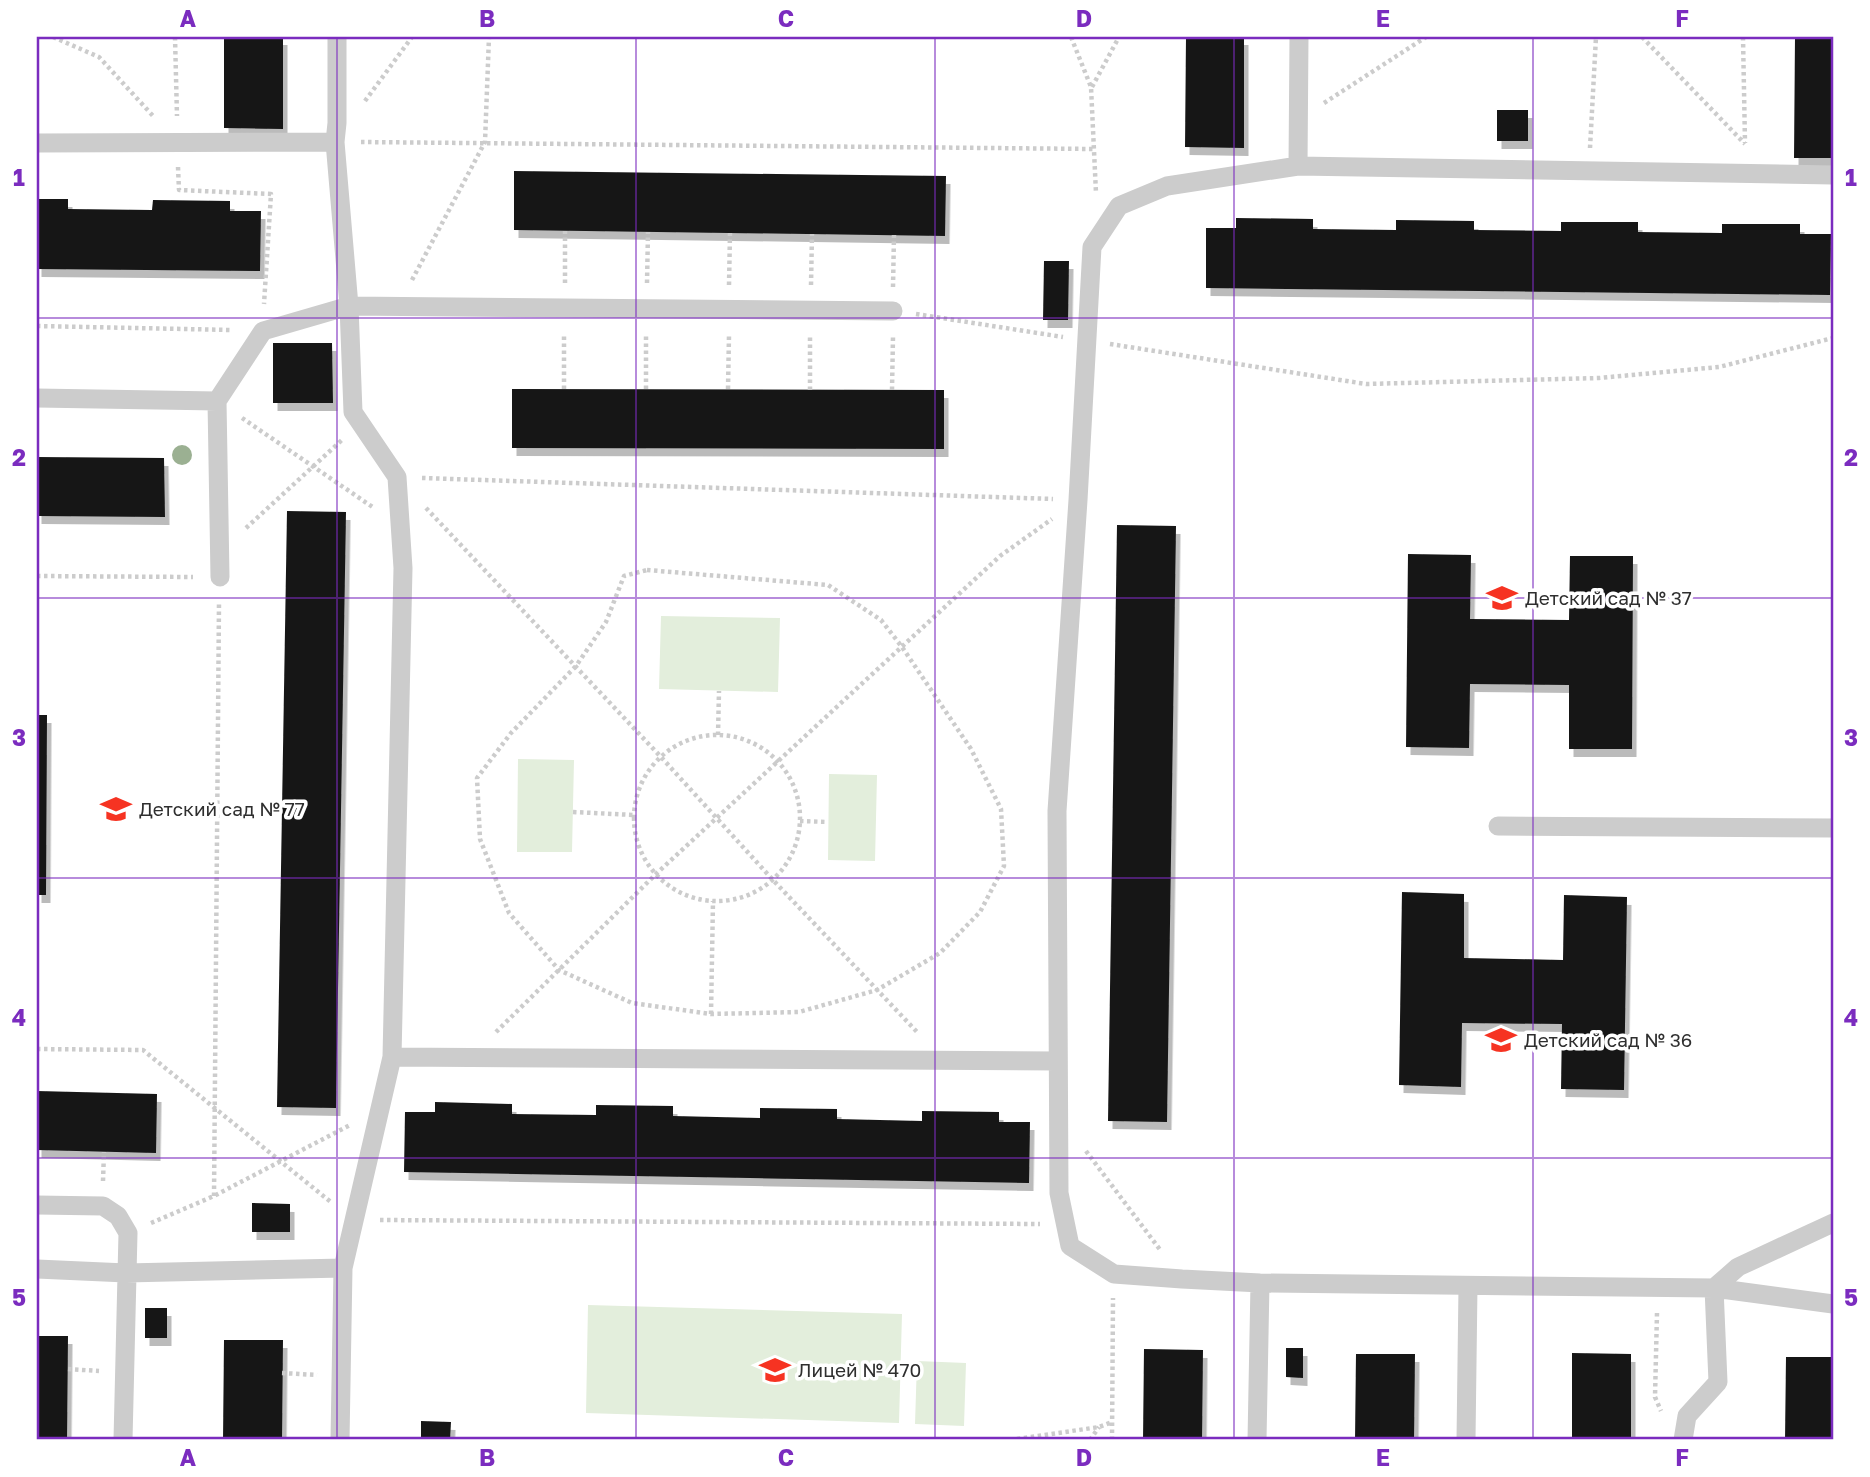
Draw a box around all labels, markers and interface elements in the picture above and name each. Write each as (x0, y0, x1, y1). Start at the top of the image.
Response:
text: A (180, 4, 197, 32)
text: B (479, 4, 495, 32)
text: C (778, 4, 794, 32)
text: D (1076, 4, 1092, 32)
text: E (1376, 4, 1390, 32)
text: F (1675, 4, 1689, 32)
text: 1 (13, 163, 25, 191)
text: 1 (1845, 163, 1857, 191)
text: 2 (12, 443, 26, 471)
text: 2 (1844, 443, 1858, 471)
school or university icon: Детский сад № 37 (1485, 581, 1519, 615)
place label: Детский сад № 37 (1525, 586, 1692, 609)
text: 3 (12, 723, 26, 751)
text: 3 (1844, 723, 1858, 751)
school or university icon: Детский сад № 77 (99, 792, 133, 826)
place label: Детский сад № 77 (139, 797, 305, 820)
text: 4 (12, 1003, 26, 1031)
text: 4 (1844, 1003, 1858, 1031)
school or university icon: Детский сад № 36 (1484, 1023, 1518, 1057)
place label: Детский сад № 36 (1524, 1028, 1692, 1051)
text: 5 (12, 1283, 26, 1311)
text: 5 (1844, 1283, 1858, 1311)
school or university icon: Лицей № 470 (758, 1353, 792, 1387)
place label: Лицей № 470 (798, 1358, 921, 1381)
text: A (180, 1443, 197, 1471)
text: B (479, 1443, 495, 1471)
text: C (778, 1443, 794, 1471)
text: D (1076, 1443, 1092, 1471)
text: E (1376, 1443, 1390, 1471)
text: F (1675, 1443, 1689, 1471)

